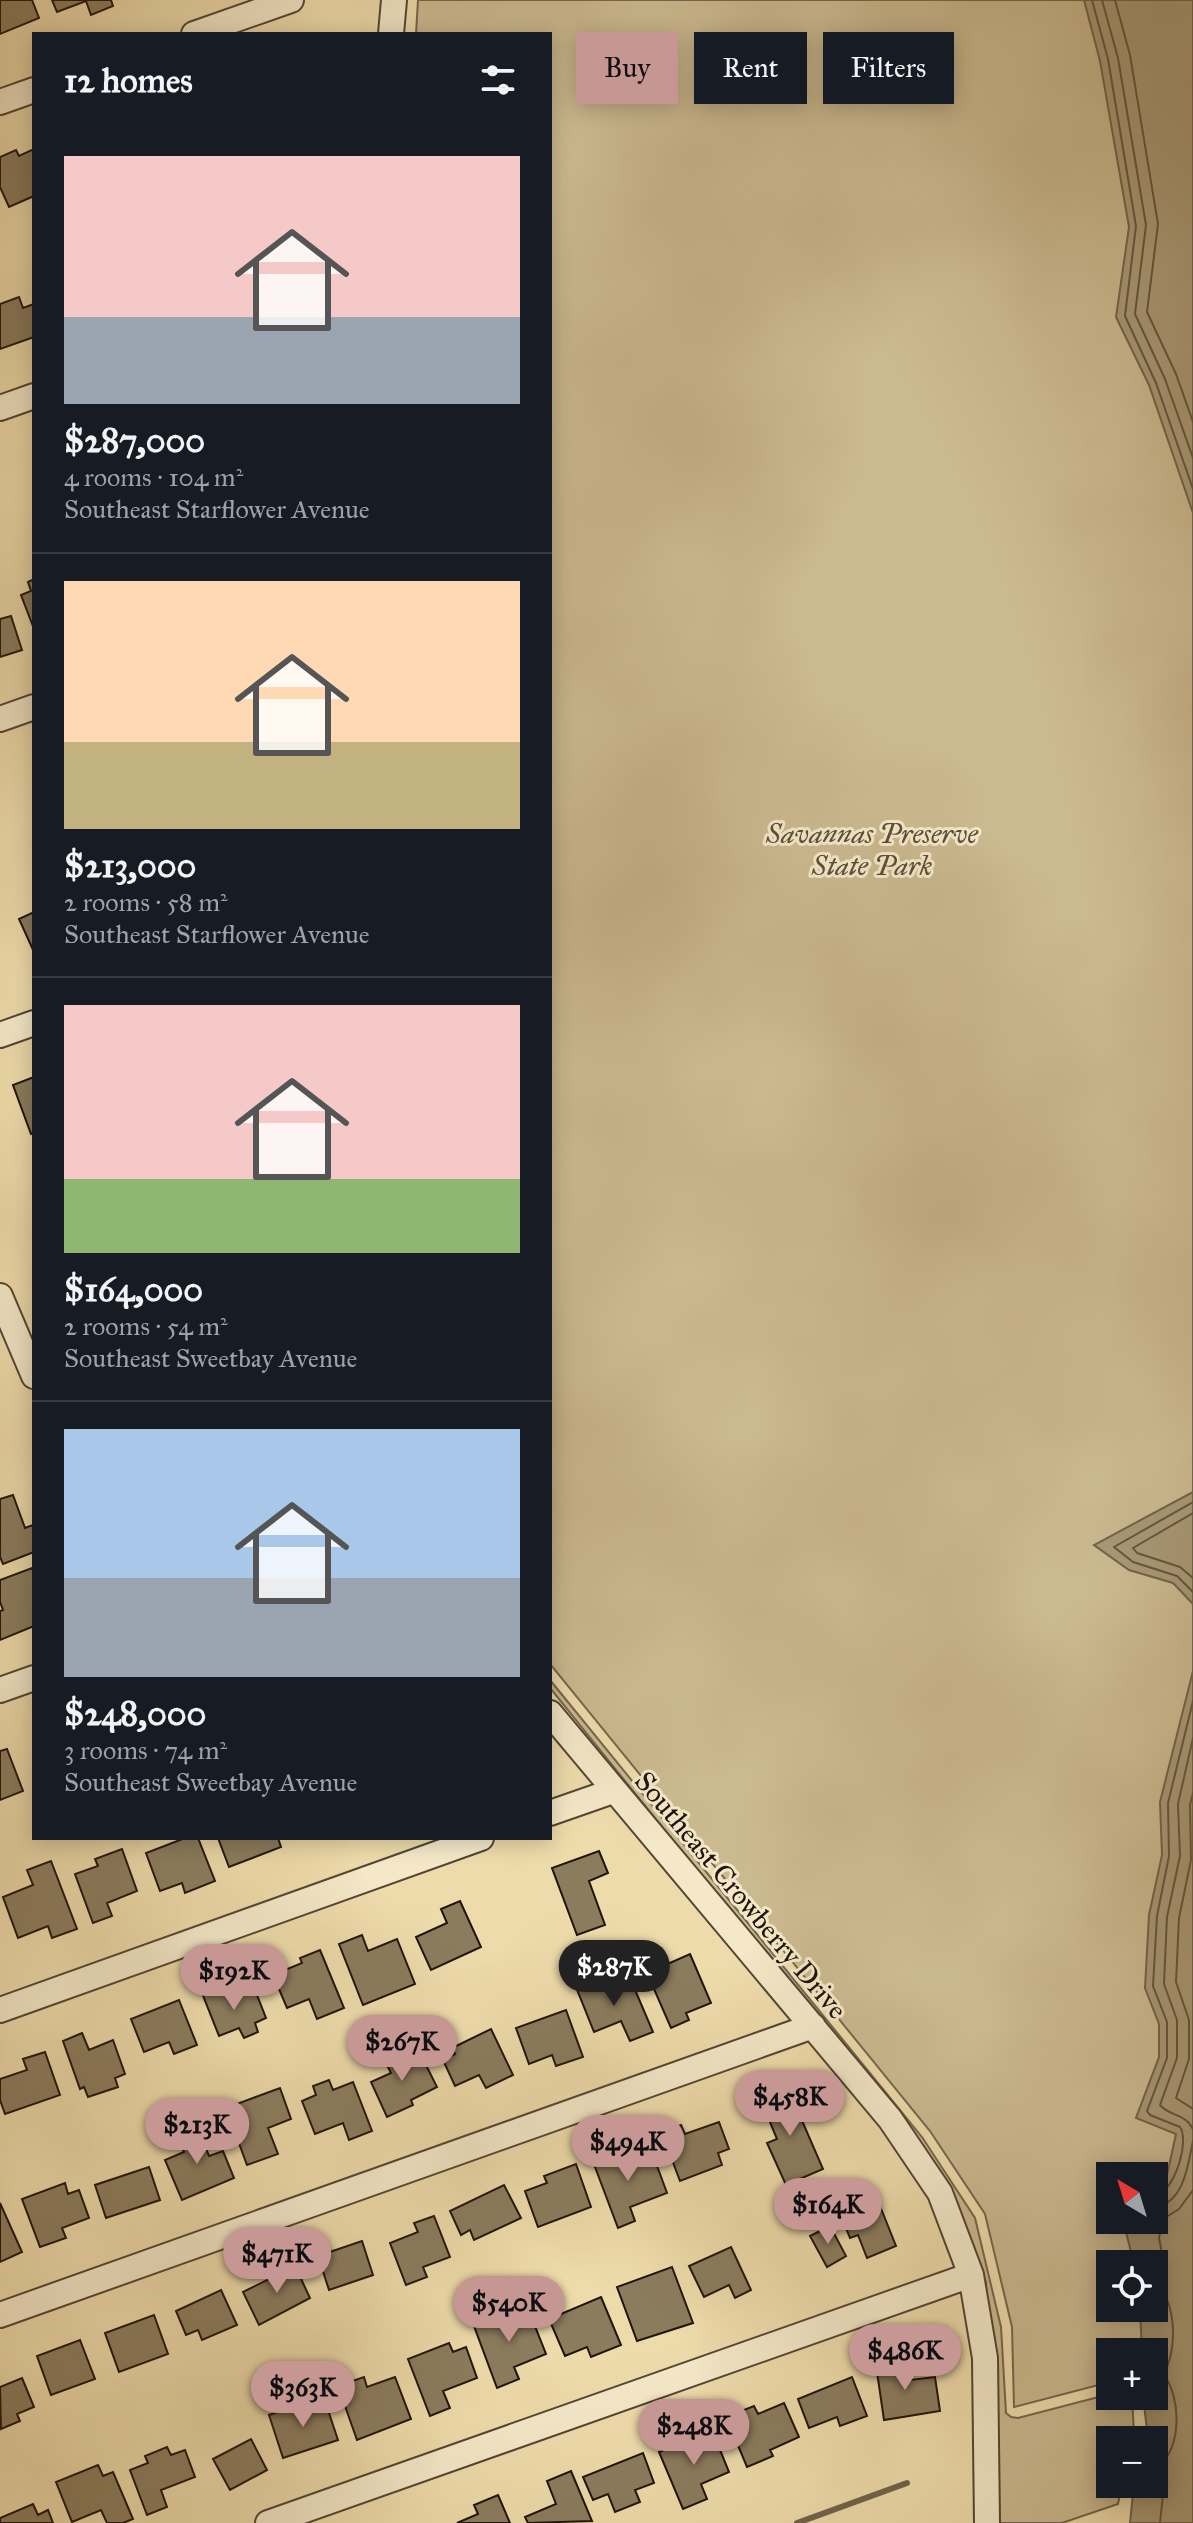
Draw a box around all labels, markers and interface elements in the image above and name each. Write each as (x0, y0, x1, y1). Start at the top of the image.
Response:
chip: Buy (576, 32, 678, 104)
chip: Rent (694, 32, 807, 104)
chip: Filters (823, 32, 954, 104)
icon: filters (476, 58, 520, 102)
text: 12 homes (64, 60, 193, 101)
icon: home (220, 208, 364, 352)
text: $287,000 (64, 420, 205, 461)
text: 4 rooms · 104 m² (64, 461, 243, 493)
text: Southeast Starflower Avenue (64, 493, 370, 525)
icon: home (220, 633, 364, 777)
park label: Savannas Preserve State Park (765, 816, 979, 883)
text: $213,000 (64, 845, 196, 886)
text: 2 rooms · 58 m² (64, 886, 228, 918)
text: Southeast Starflower Avenue (64, 918, 370, 950)
icon: home (220, 1057, 364, 1201)
text: $164,000 (64, 1269, 203, 1310)
text: 2 rooms · 54 m² (64, 1310, 228, 1342)
text: Southeast Sweetbay Avenue (64, 1342, 357, 1374)
icon: home (220, 1481, 364, 1625)
text: $248,000 (64, 1693, 206, 1734)
text: 3 rooms · 74 m² (64, 1734, 227, 1766)
street label: Southeast Crowberry Drive (627, 1764, 855, 2026)
text: Southeast Sweetbay Avenue (64, 1766, 357, 1798)
pin: $287K (558, 1940, 670, 2008)
pin: $192K (178, 1944, 290, 2012)
text: $287K (577, 1950, 651, 1982)
text: $192K (199, 1954, 269, 1986)
pin: $267K (346, 2015, 458, 2083)
text: $267K (365, 2025, 439, 2057)
pin: $458K (734, 2070, 846, 2138)
text: $458K (753, 2080, 827, 2112)
pin: $213K (141, 2098, 253, 2166)
text: $213K (163, 2108, 231, 2140)
pin: $494K (572, 2115, 684, 2183)
text: $494K (590, 2125, 666, 2157)
north arrow (1096, 2162, 1168, 2234)
map controls (1096, 2162, 1168, 2498)
pin: $164K (772, 2178, 884, 2246)
text: $164K (792, 2188, 864, 2220)
pin: $471K (221, 2227, 333, 2295)
text: $471K (241, 2237, 313, 2269)
button: locate (1096, 2250, 1168, 2322)
pin: $540K (453, 2276, 565, 2344)
text: $540K (471, 2286, 547, 2318)
pin: $486K (849, 2324, 961, 2392)
text: $486K (867, 2334, 943, 2366)
button: + (1096, 2338, 1168, 2410)
pin: $363K (247, 2361, 359, 2429)
text: $363K (269, 2371, 337, 2403)
pin: $248K (638, 2399, 750, 2467)
text: $248K (656, 2409, 732, 2441)
button: − (1096, 2426, 1168, 2498)

